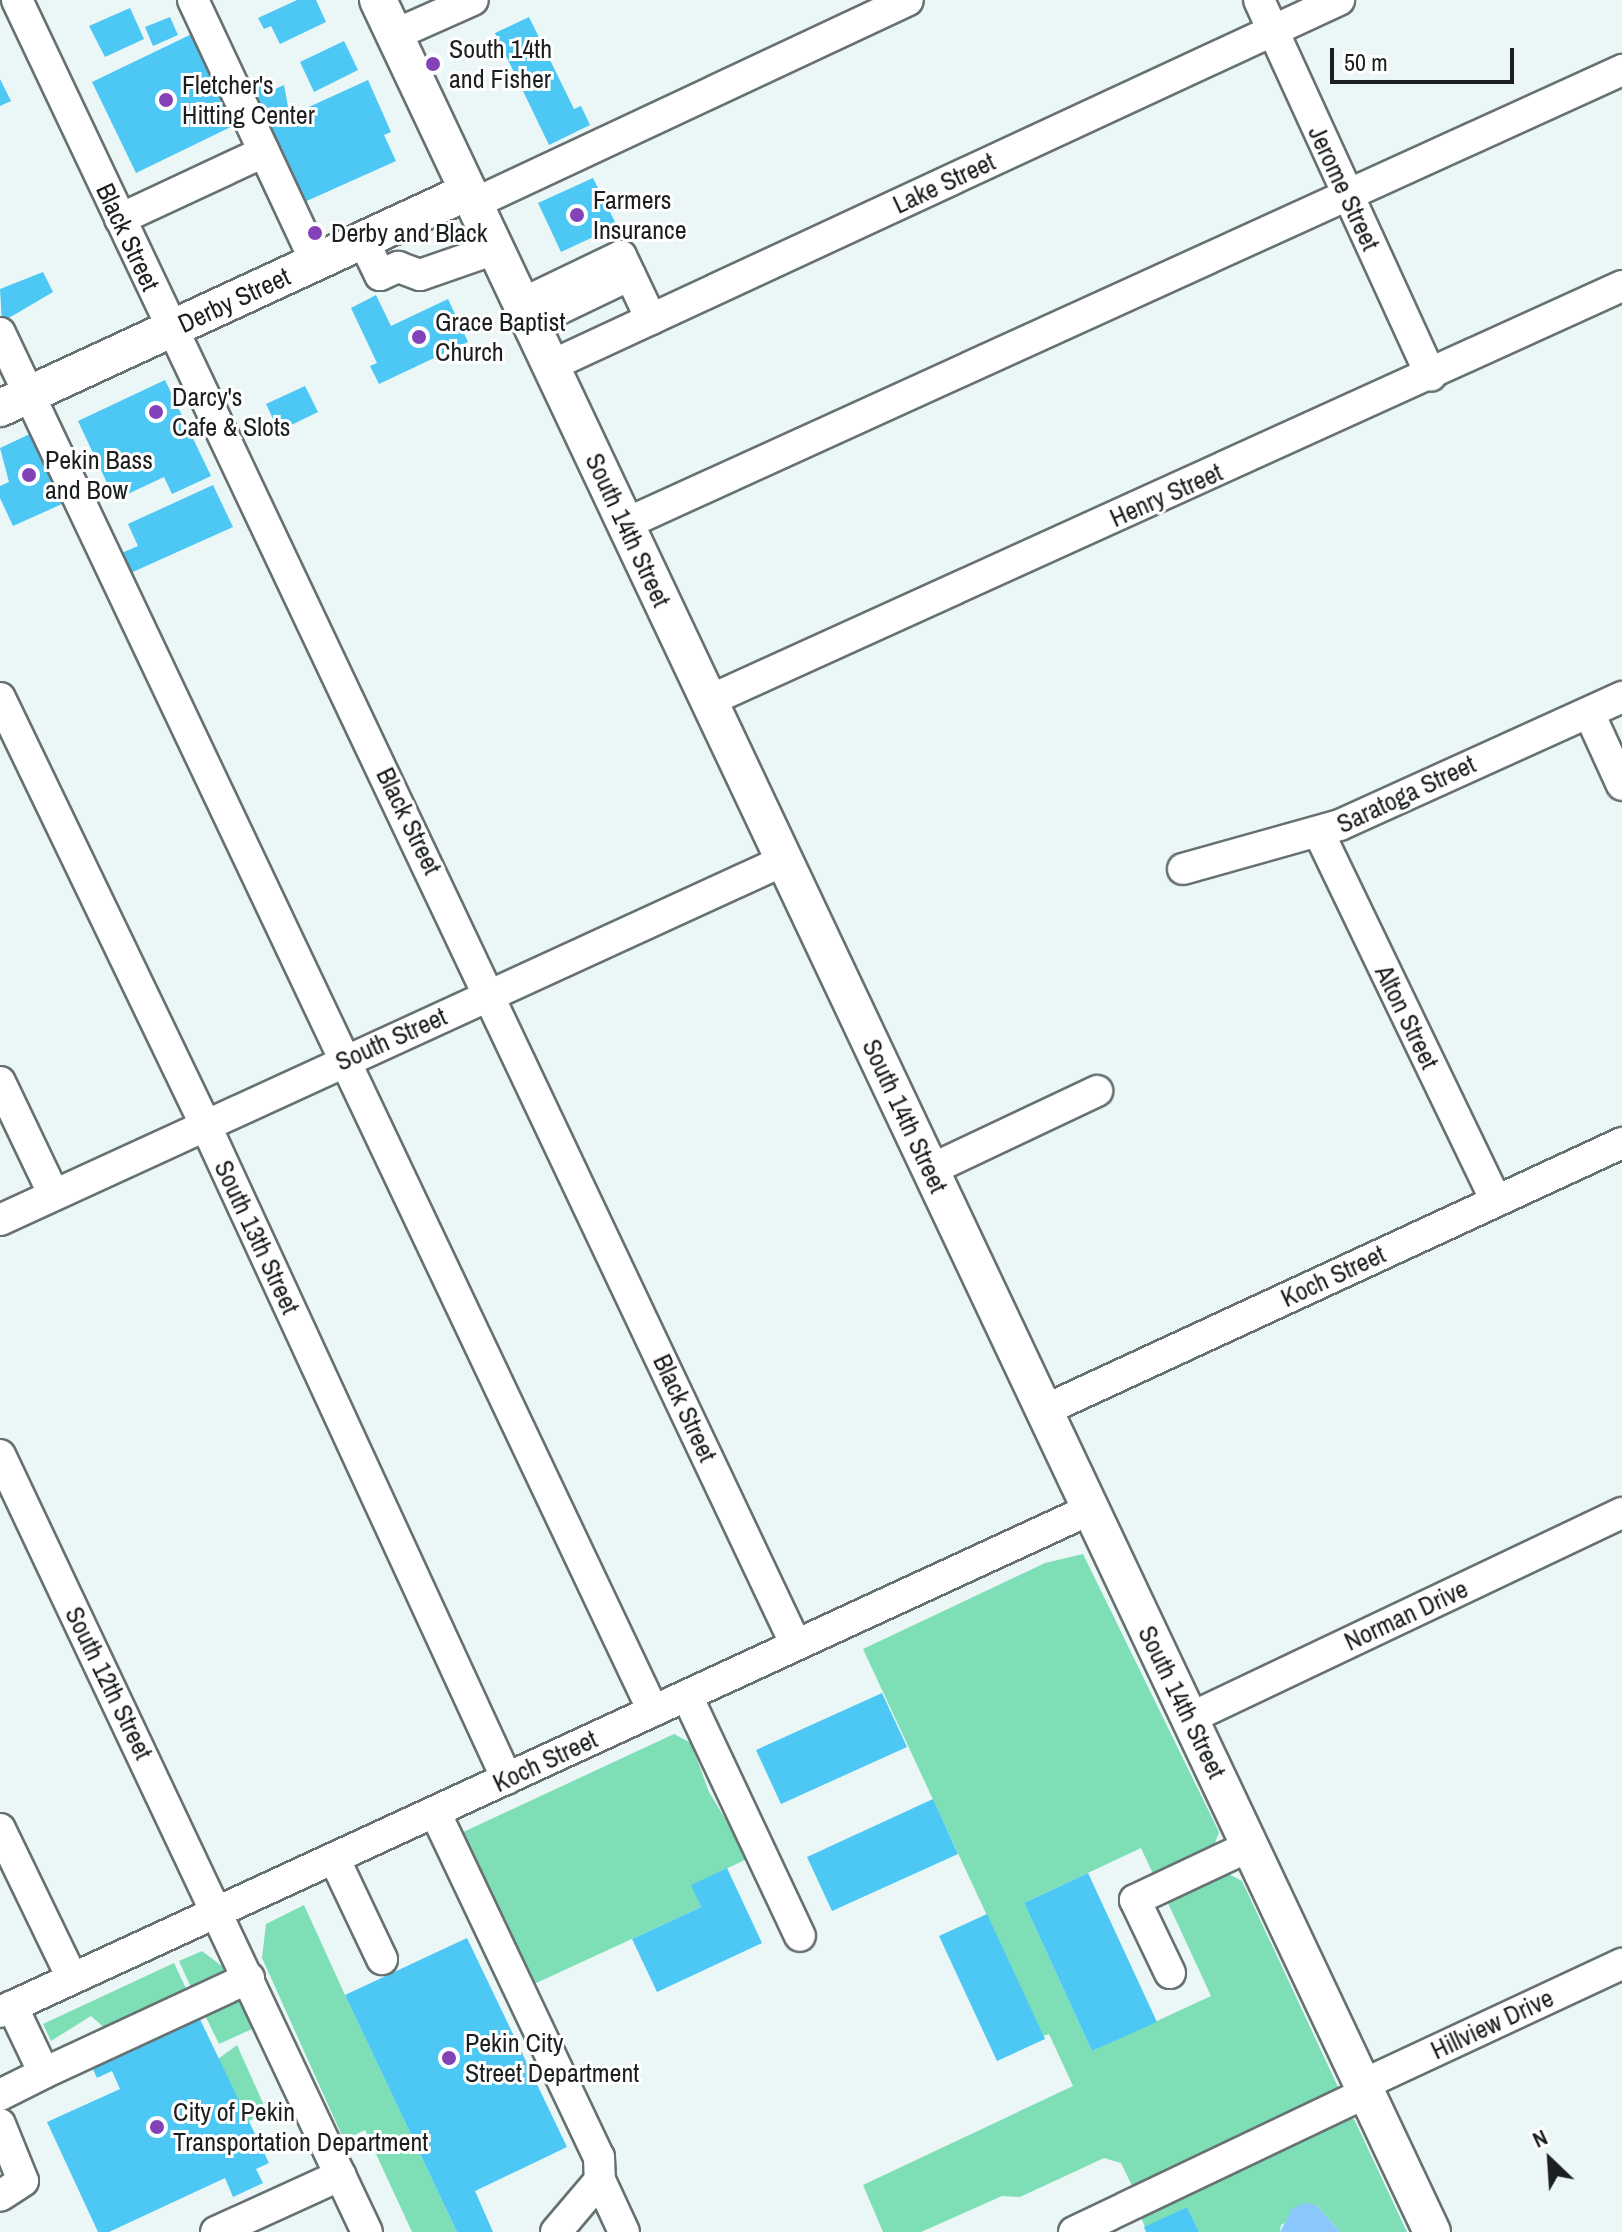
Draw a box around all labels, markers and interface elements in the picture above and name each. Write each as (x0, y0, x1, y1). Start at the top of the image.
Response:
scale bar (1334, 32, 1518, 82)
place label: South 14th and Fisher (449, 33, 552, 94)
text: 50 m (1344, 46, 1388, 78)
marker: South 14th and Fisher (424, 55, 442, 73)
place label: Fletcher's Hitting Center (182, 69, 315, 130)
marker: Fletcher's Hitting Center (157, 91, 175, 109)
street label: Jerome Street (1302, 121, 1386, 255)
street label: Lake Street (888, 146, 1000, 220)
street label: Black Street (90, 178, 166, 296)
place label: Farmers Insurance (593, 184, 687, 246)
marker: Farmers Insurance (568, 206, 586, 224)
place label: Derby and Black (331, 217, 487, 249)
marker: Derby and Black (306, 224, 324, 242)
street label: Derby Street (173, 261, 295, 339)
place label: Grace Baptist Church (435, 306, 565, 368)
marker: Grace Baptist Church (410, 328, 428, 346)
place label: Darcy's Cafe & Slots (172, 381, 291, 442)
marker: Darcy's Cafe & Slots (147, 403, 165, 421)
place label: Pekin Bass and Bow (45, 444, 153, 506)
street label: South 14th Street (579, 448, 677, 612)
street label: Henry Street (1105, 456, 1227, 534)
marker: Pekin Bass and Bow (20, 466, 38, 484)
street label: Saratoga Street (1332, 748, 1480, 840)
street label: Black Street (370, 763, 448, 879)
street label: Alton Street (1369, 960, 1445, 1074)
street label: South Street (331, 1001, 451, 1077)
street label: South 14th Street (856, 1034, 954, 1198)
street label: South 13th Street (208, 1155, 306, 1319)
street label: Koch Street (1276, 1238, 1390, 1314)
street label: Black Street (647, 1349, 723, 1467)
street label: Norman Drive (1339, 1573, 1473, 1657)
street label: South 12th Street (59, 1602, 159, 1764)
street label: South 14th Street (1132, 1621, 1232, 1783)
street label: Koch Street (488, 1723, 602, 1799)
street label: Hillview Drive (1426, 1982, 1558, 2066)
place label: Pekin City Street Department (465, 2027, 639, 2088)
marker: Pekin City Street Department (440, 2049, 458, 2067)
place label: City of Pekin Transportation Department (173, 2096, 428, 2158)
marker: City of Pekin Transportation Department (148, 2118, 166, 2136)
north arrow (1510, 2120, 1590, 2200)
text: N (1528, 2122, 1552, 2155)

